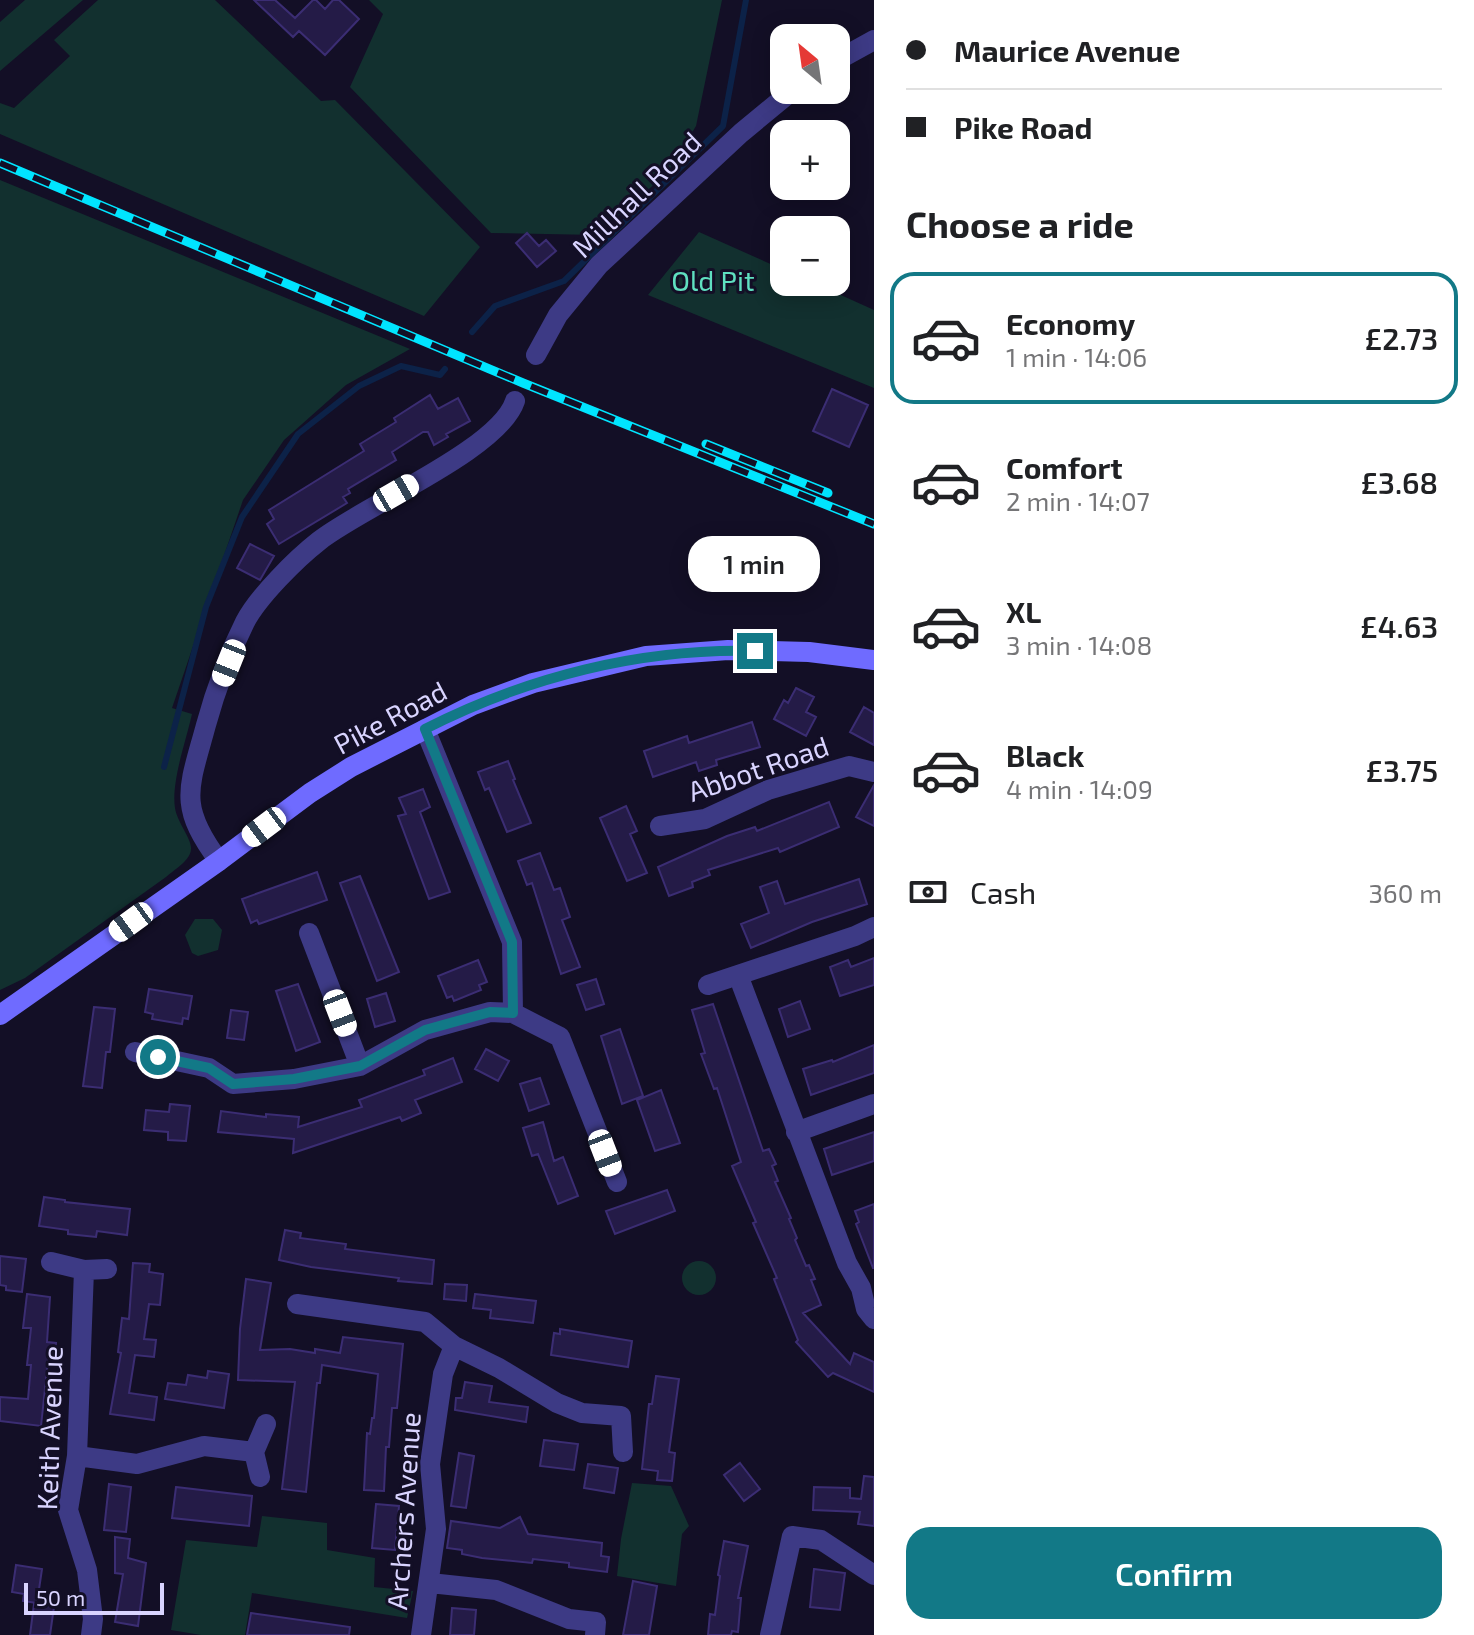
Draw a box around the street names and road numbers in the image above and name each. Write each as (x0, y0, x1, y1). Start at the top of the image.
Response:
street label: Millhall Road (564, 124, 708, 264)
street label: Pike Road (328, 673, 452, 761)
street label: Abbot Road (683, 728, 833, 808)
street label: Keith Avenue (29, 1345, 69, 1511)
street label: Archers Avenue (379, 1411, 427, 1611)

